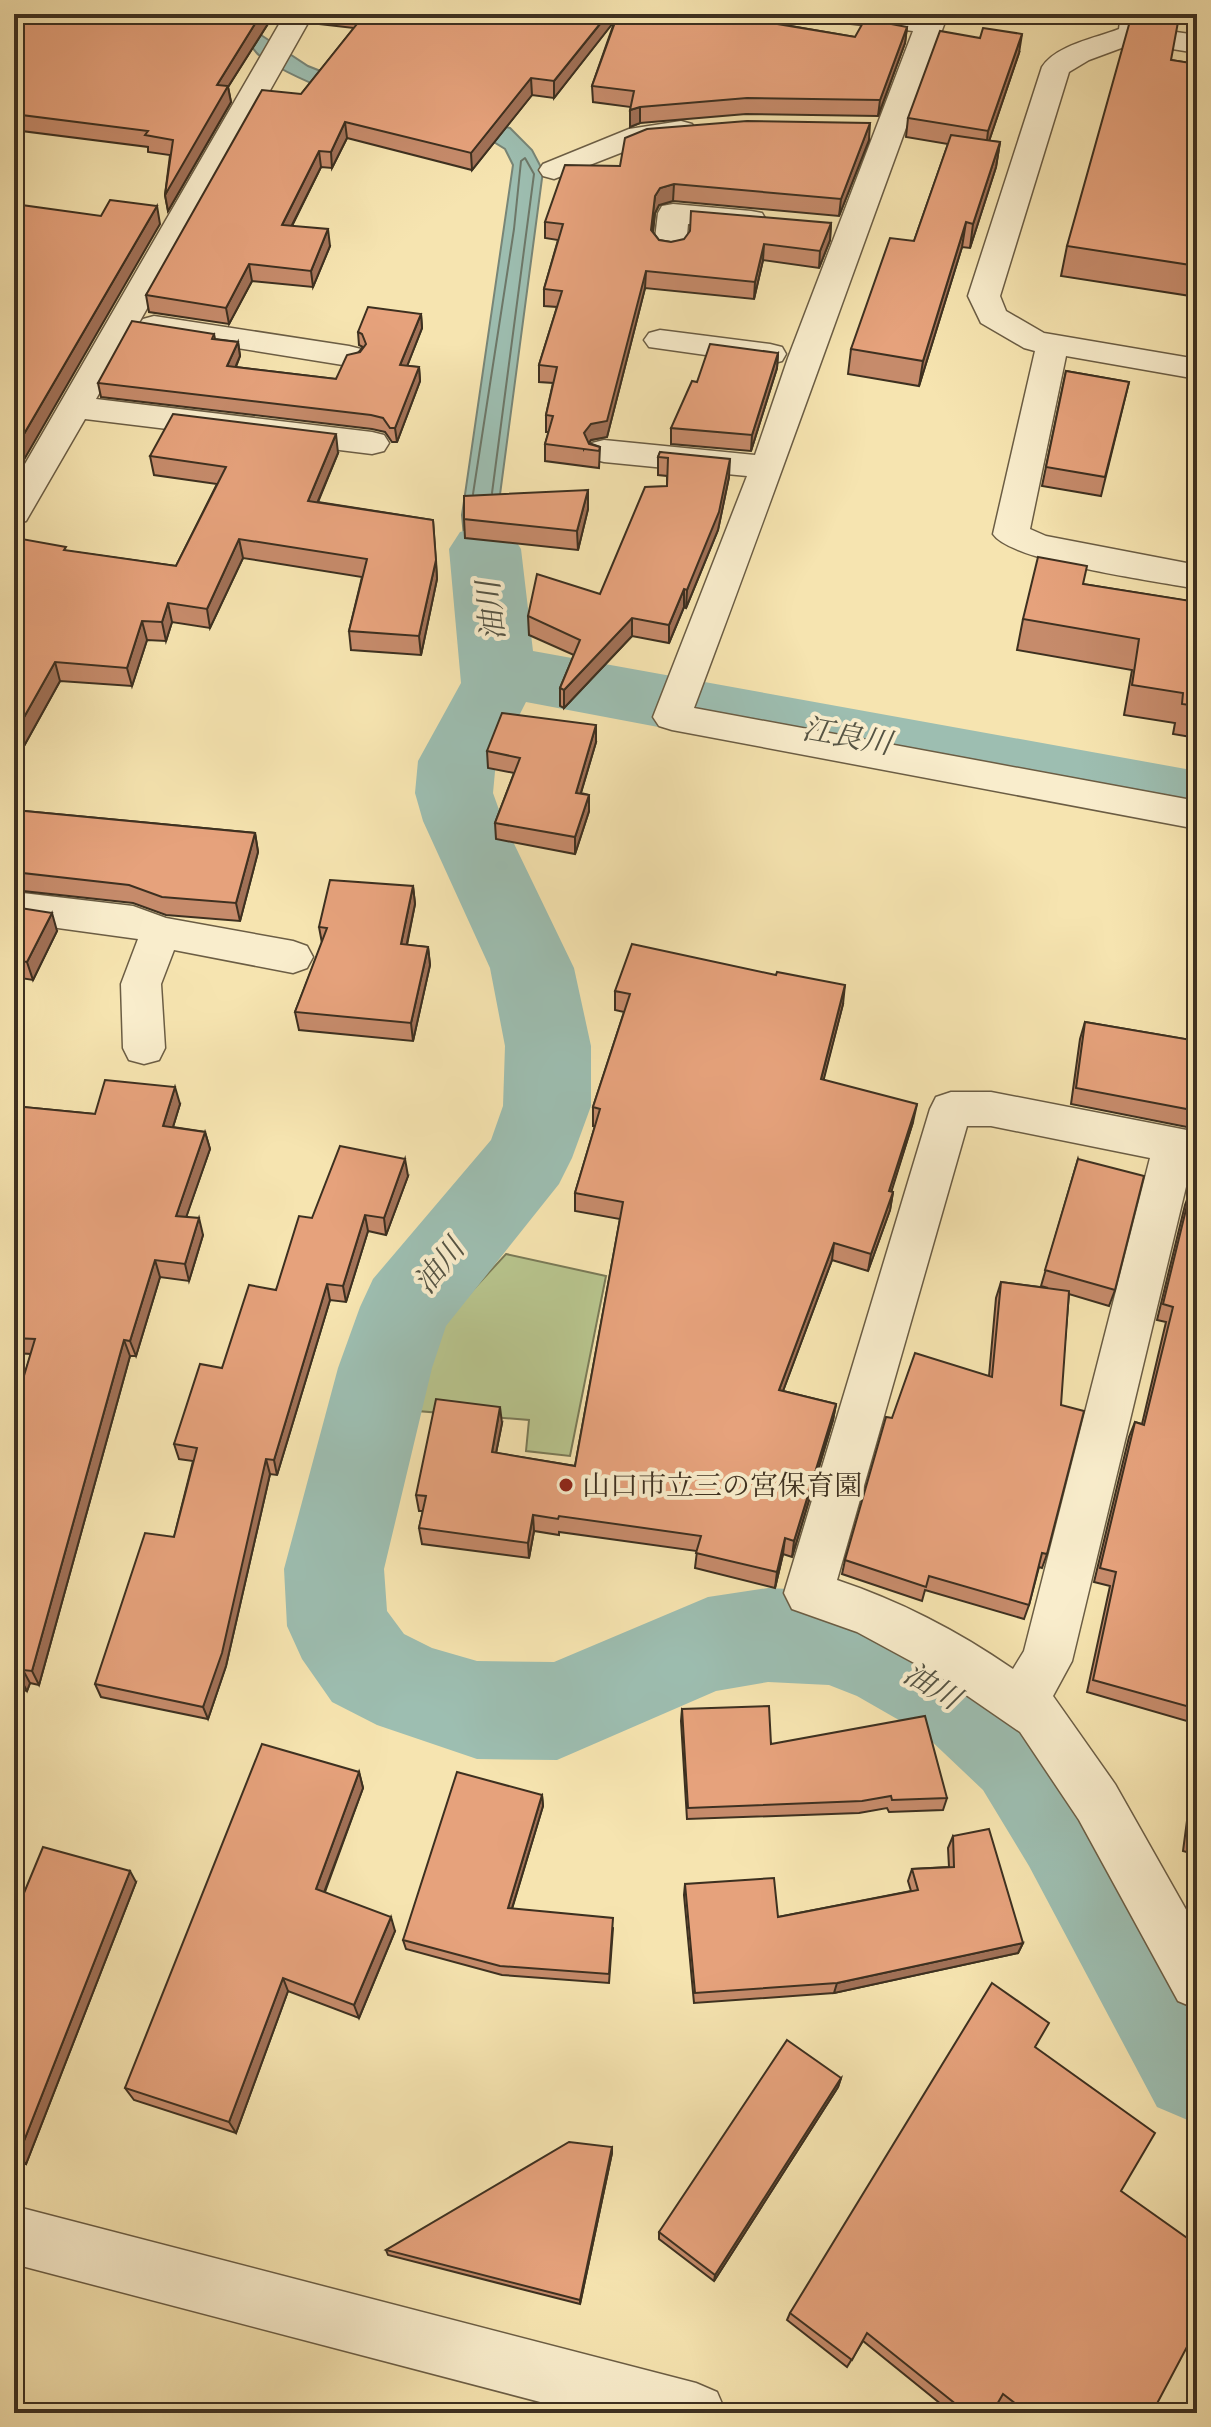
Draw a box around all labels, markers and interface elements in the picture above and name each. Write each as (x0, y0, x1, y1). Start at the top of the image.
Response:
water label: 油川 (469, 576, 518, 643)
water label: 江良川 (799, 709, 898, 768)
water label: 油川 (405, 1228, 478, 1304)
place label: 山口市立三の宮保育園 (582, 1468, 862, 1508)
marker: 山口市立三の宮保育園 (557, 1476, 575, 1494)
water label: 油川 (894, 1654, 970, 1724)

